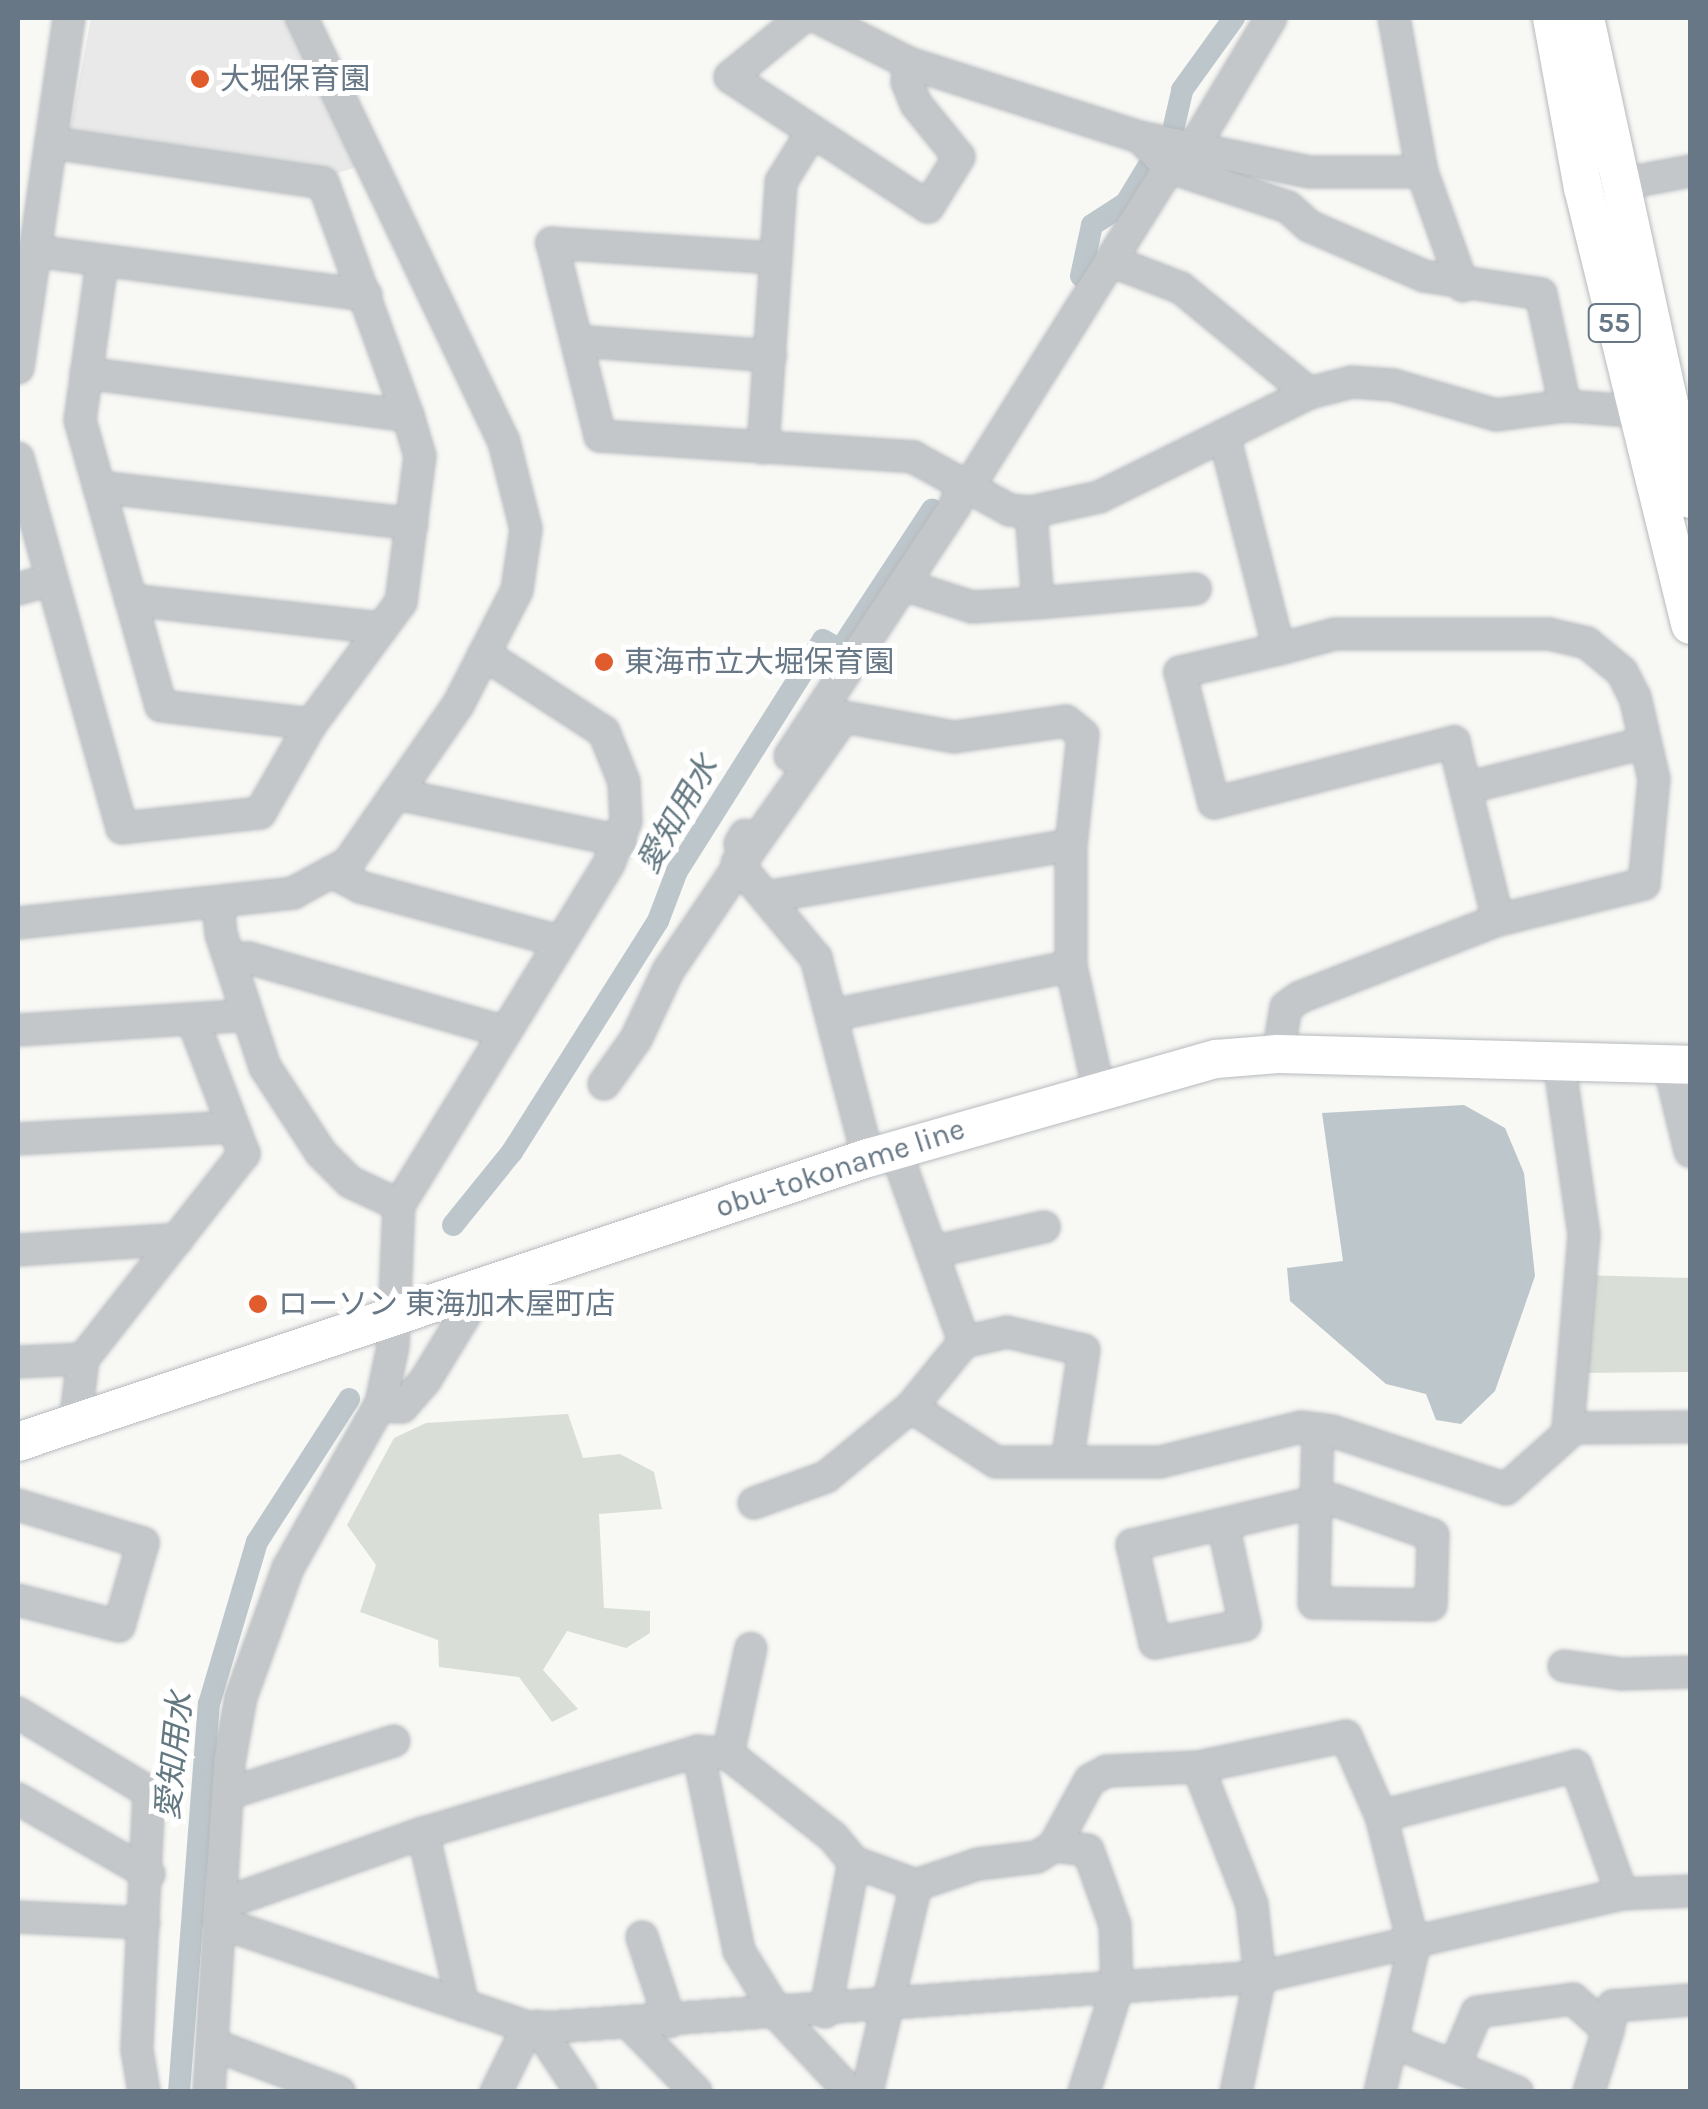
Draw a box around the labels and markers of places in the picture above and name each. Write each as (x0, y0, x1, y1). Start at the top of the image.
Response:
place label: 大堀保育園 (220, 61, 370, 97)
marker: 大堀保育園 (189, 68, 211, 90)
place label: 東海市立大堀保育園 (624, 644, 894, 680)
marker: 東海市立大堀保育園 (593, 651, 615, 673)
place label: ローソン 東海加木屋町店 (278, 1286, 615, 1322)
marker: ローソン 東海加木屋町店 (247, 1293, 269, 1315)

